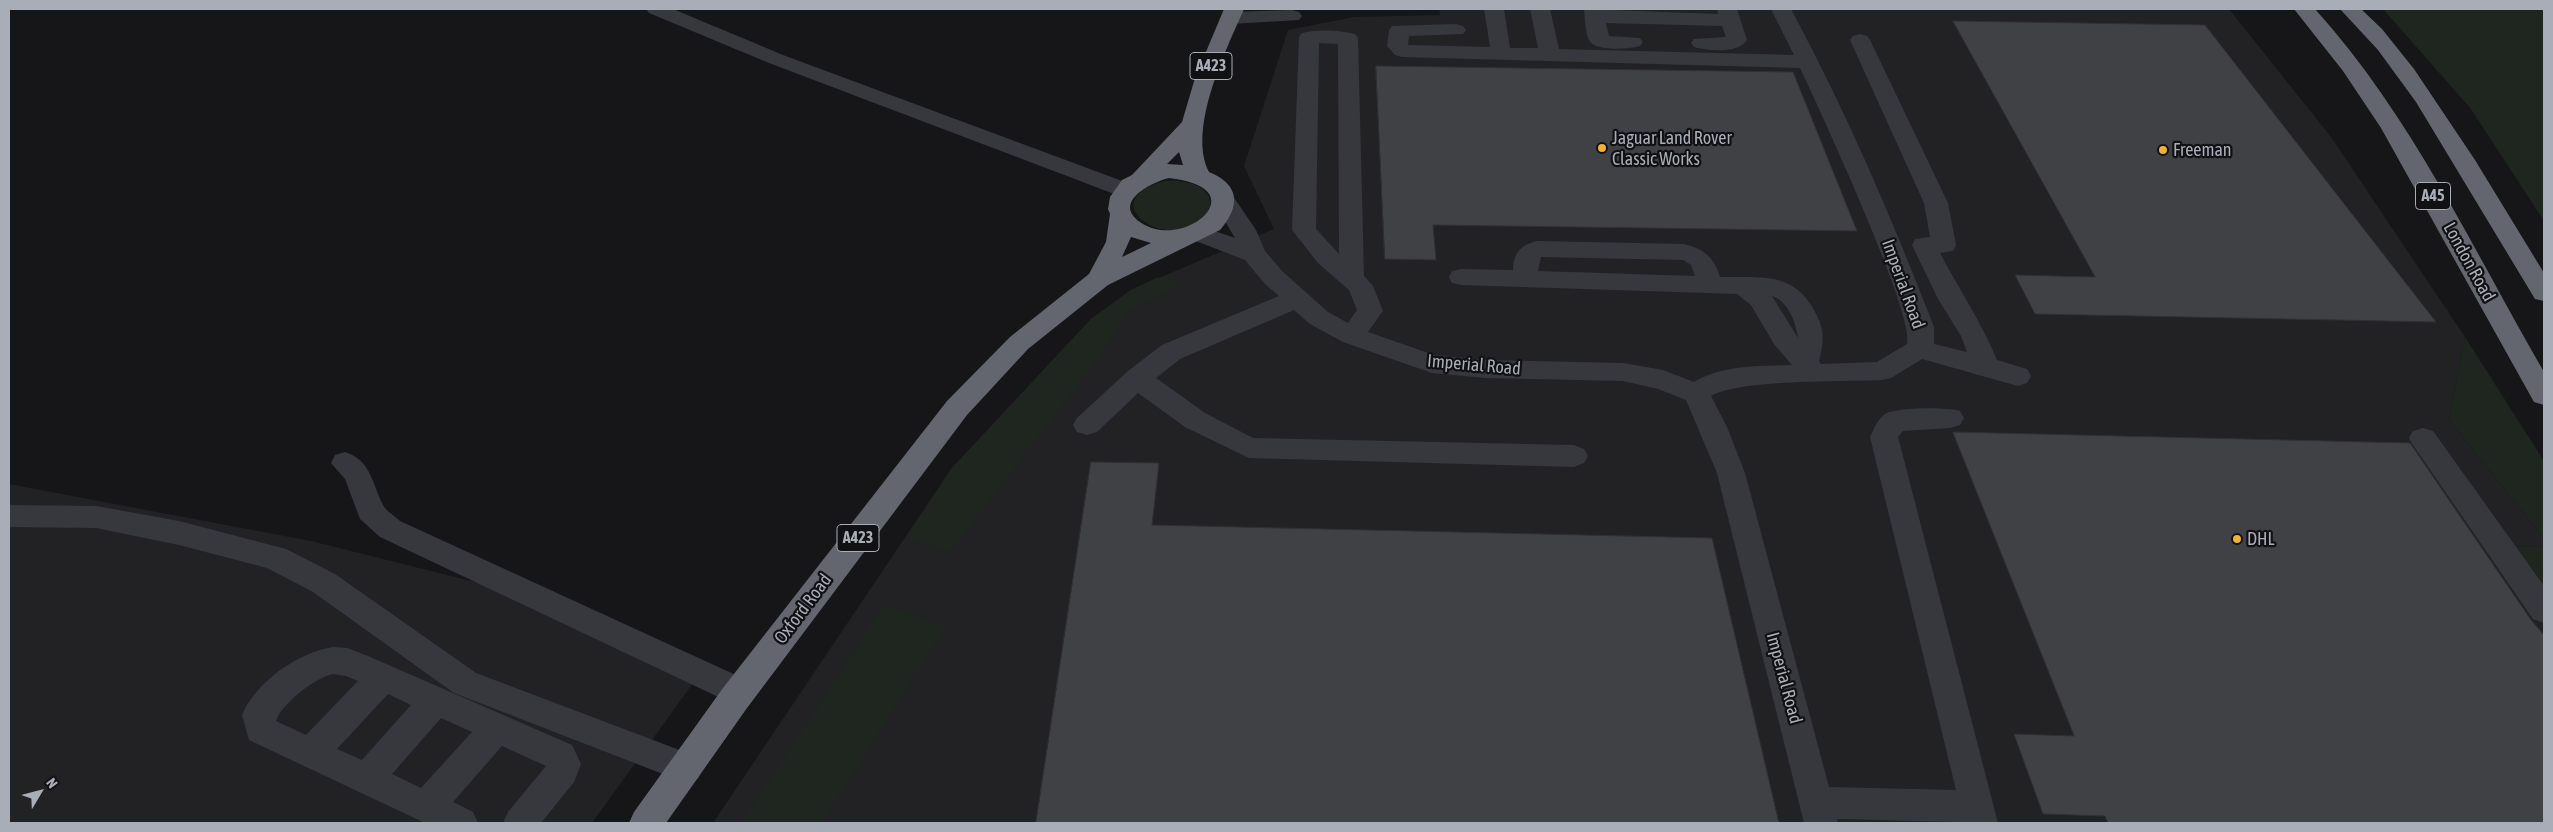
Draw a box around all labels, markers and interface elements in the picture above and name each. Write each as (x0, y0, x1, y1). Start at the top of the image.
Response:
road number: A423 (1190, 52, 1232, 80)
place label: Jaguar Land Rover Classic Works (1612, 127, 1732, 170)
place label: Freeman (2173, 139, 2232, 161)
marker: Jaguar Land Rover Classic Works (1596, 142, 1608, 154)
marker: Freeman (2157, 144, 2169, 156)
road number: A45 (2416, 182, 2450, 210)
street label: London Road (2439, 219, 2499, 305)
street label: Imperial Road (1877, 236, 1929, 332)
street label: Imperial Road (1426, 350, 1522, 380)
road number: A423 (837, 524, 879, 552)
place label: DHL (2247, 528, 2275, 550)
marker: DHL (2231, 533, 2243, 545)
street label: Oxford Road (770, 570, 836, 648)
street label: Imperial Road (1761, 630, 1807, 726)
north arrow (15, 767, 65, 817)
text: N (43, 775, 61, 791)

